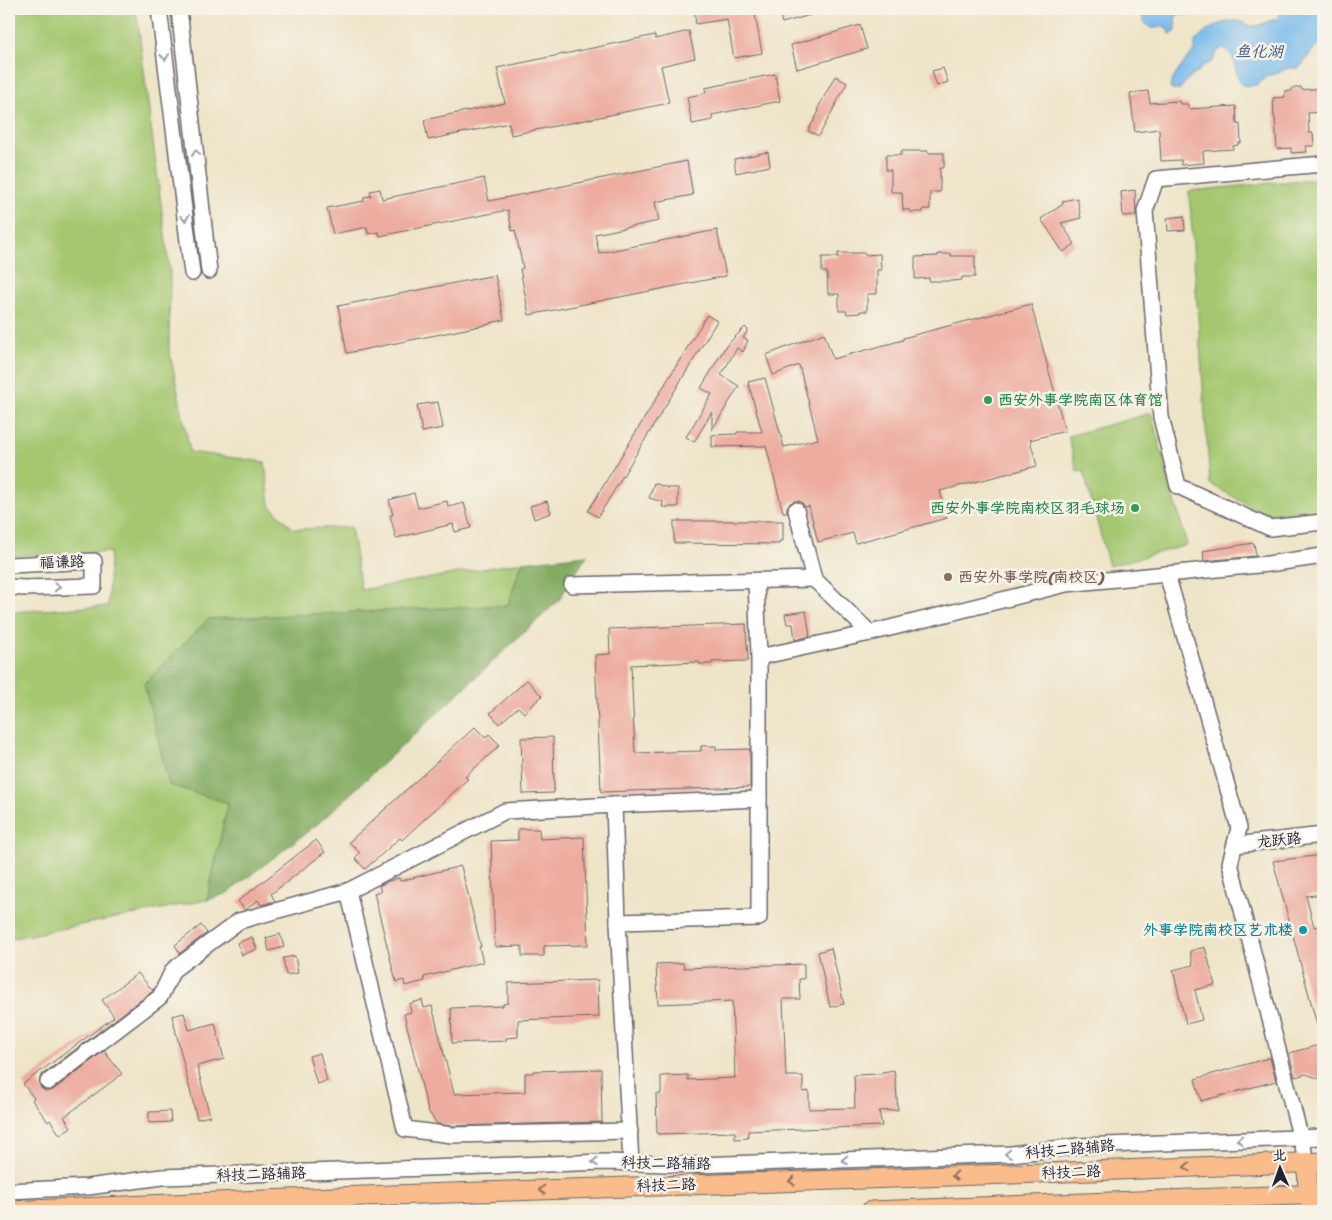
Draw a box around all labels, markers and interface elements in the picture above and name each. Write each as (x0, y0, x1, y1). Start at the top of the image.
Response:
water label: 鱼化湖 (1235, 37, 1285, 66)
one-way arrow (159, 53, 170, 61)
one-way arrow (191, 149, 202, 157)
one-way arrow (179, 215, 190, 223)
place label: 西安外事学院南区体育馆 (998, 387, 1163, 413)
marker: 西安外事学院南区体育馆 (982, 394, 994, 406)
place label: 西安外事学院南校区羽毛球场 (930, 495, 1125, 521)
marker: 西安外事学院南校区羽毛球场 (1129, 502, 1141, 514)
street label: 福谦路 (39, 548, 85, 576)
place label: 西安外事学院(南校区) (958, 564, 1105, 590)
marker: 西安外事学院(南校区) (942, 571, 954, 583)
one-way arrow (54, 582, 62, 592)
street label: 龙跃路 (1255, 825, 1303, 855)
place label: 外事学院南校区艺术楼 (1143, 917, 1293, 943)
marker: 外事学院南校区艺术楼 (1297, 924, 1309, 936)
street label: 科技二路辅路 (1024, 1132, 1116, 1166)
one-way arrow (1235, 1135, 1243, 1145)
north arrow (1254, 1142, 1304, 1192)
text: 北 (1272, 1143, 1287, 1168)
street label: 科技二路辅路 (621, 1149, 711, 1177)
one-way arrow (1003, 1149, 1011, 1160)
one-way arrow (841, 1155, 849, 1165)
one-way arrow (591, 1157, 599, 1168)
street label: 科技二路 (1041, 1158, 1101, 1186)
street label: 科技二路辅路 (216, 1159, 306, 1189)
one-way arrow (1183, 1162, 1191, 1173)
street label: 科技二路 (636, 1171, 696, 1199)
one-way arrow (951, 1171, 958, 1181)
one-way arrow (788, 1176, 796, 1186)
one-way arrow (538, 1184, 546, 1195)

